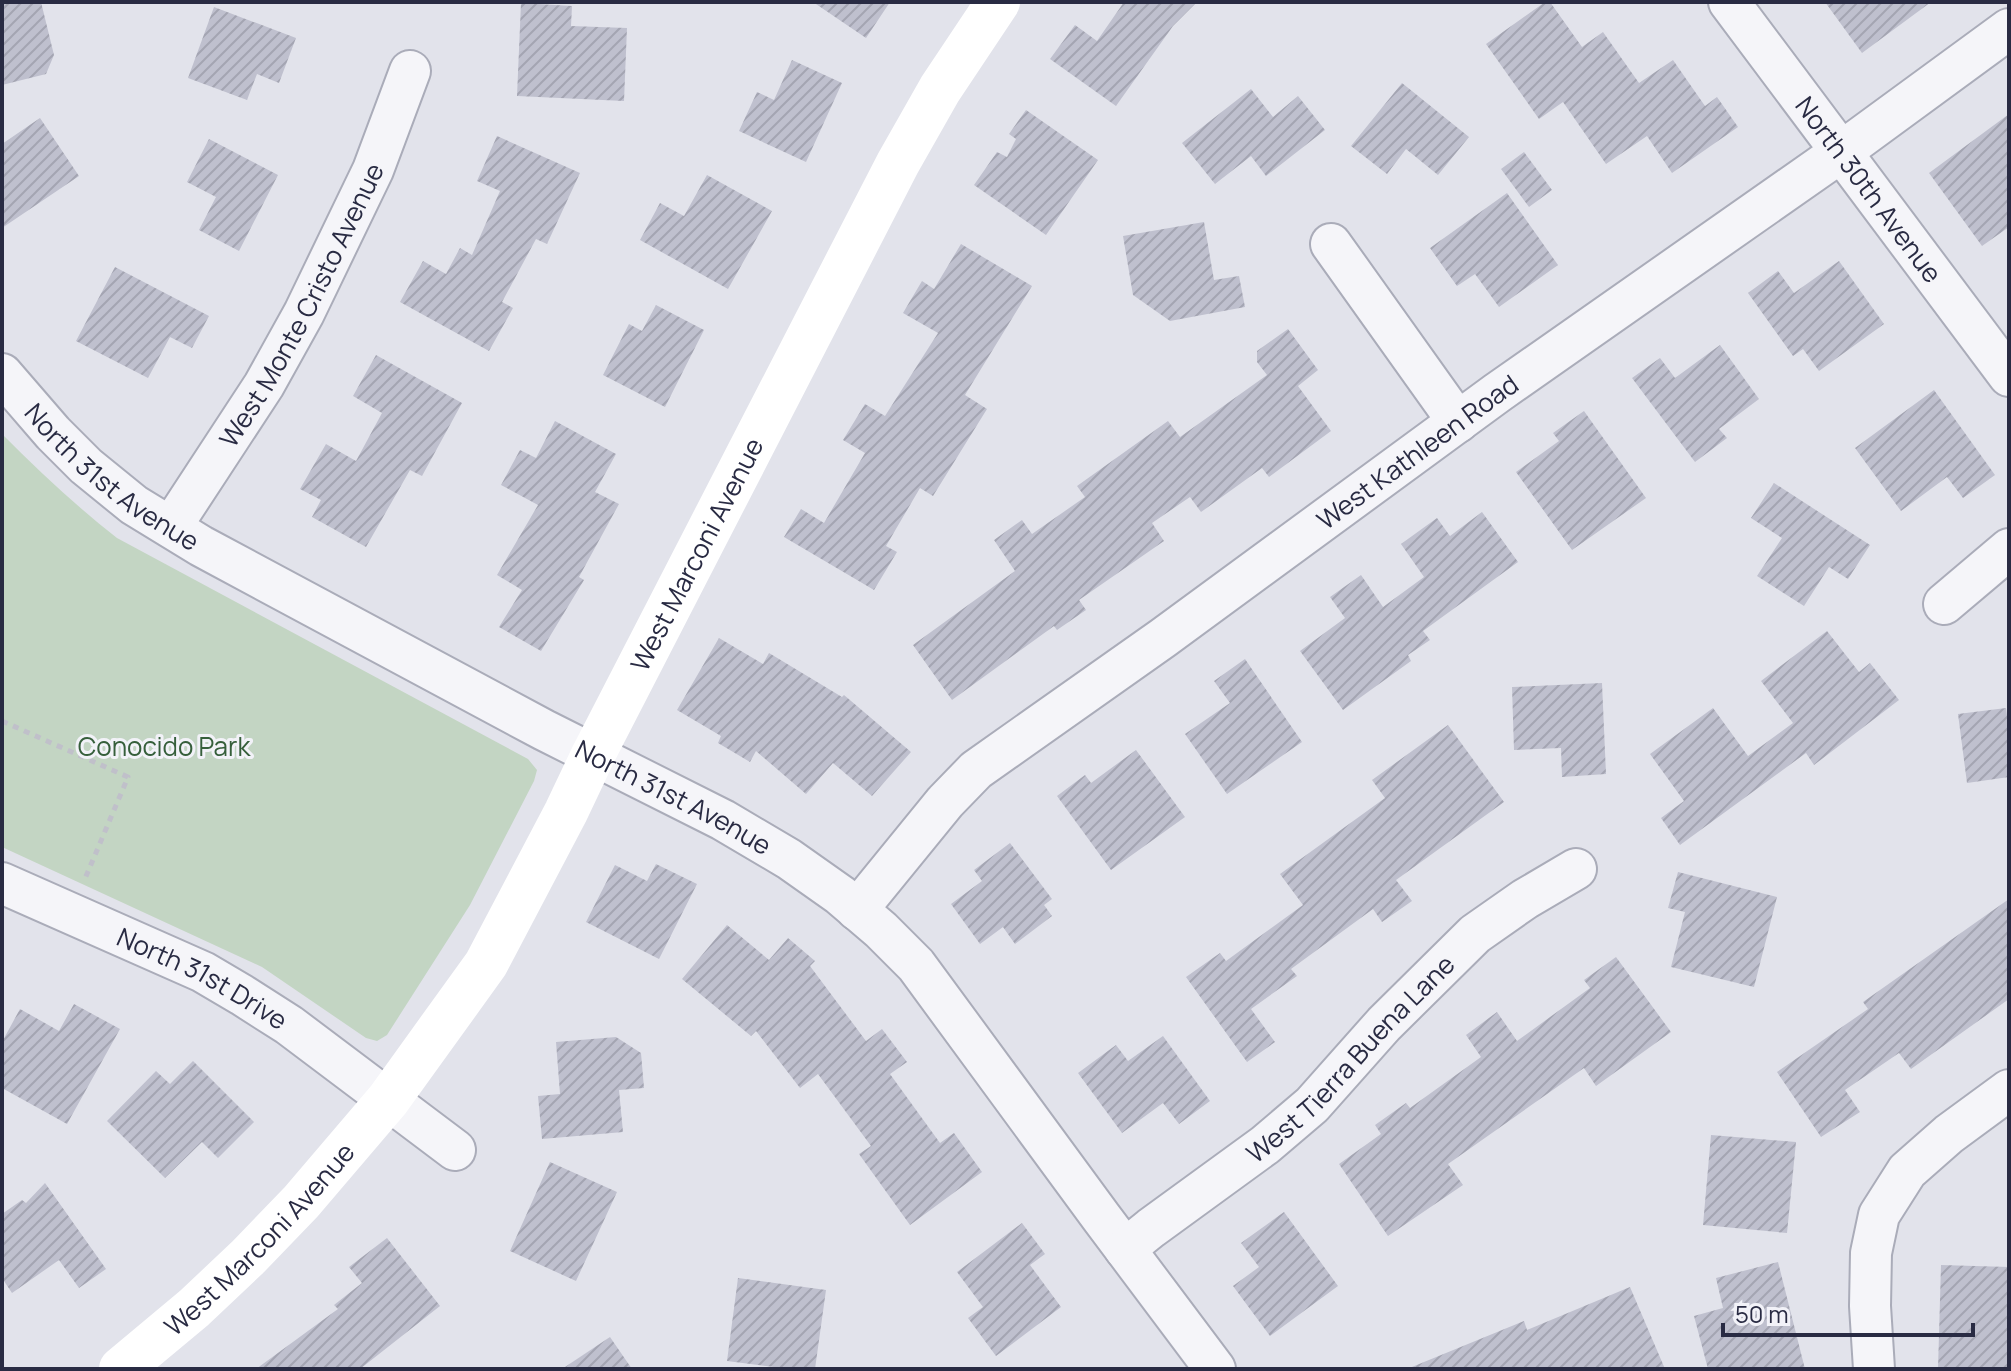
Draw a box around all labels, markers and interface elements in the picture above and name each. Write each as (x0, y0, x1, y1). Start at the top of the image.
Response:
street label: North 30th Avenue (1788, 89, 1951, 290)
street label: West Monte Cristo Avenue (210, 157, 392, 454)
street label: West Kathleen Road (1309, 366, 1525, 537)
street label: North 31st Avenue (17, 395, 206, 559)
street label: West Marconi Avenue (621, 432, 771, 677)
park label: Conocido Park (78, 728, 251, 764)
street label: North 31st Avenue (569, 731, 778, 863)
street label: North 31st Drive (112, 918, 295, 1038)
street label: West Tierra Buena Lane (1239, 946, 1462, 1171)
street label: West Marconi Avenue (156, 1135, 362, 1344)
scale bar (1723, 1287, 1973, 1337)
text: 50 m (1735, 1297, 1789, 1330)

